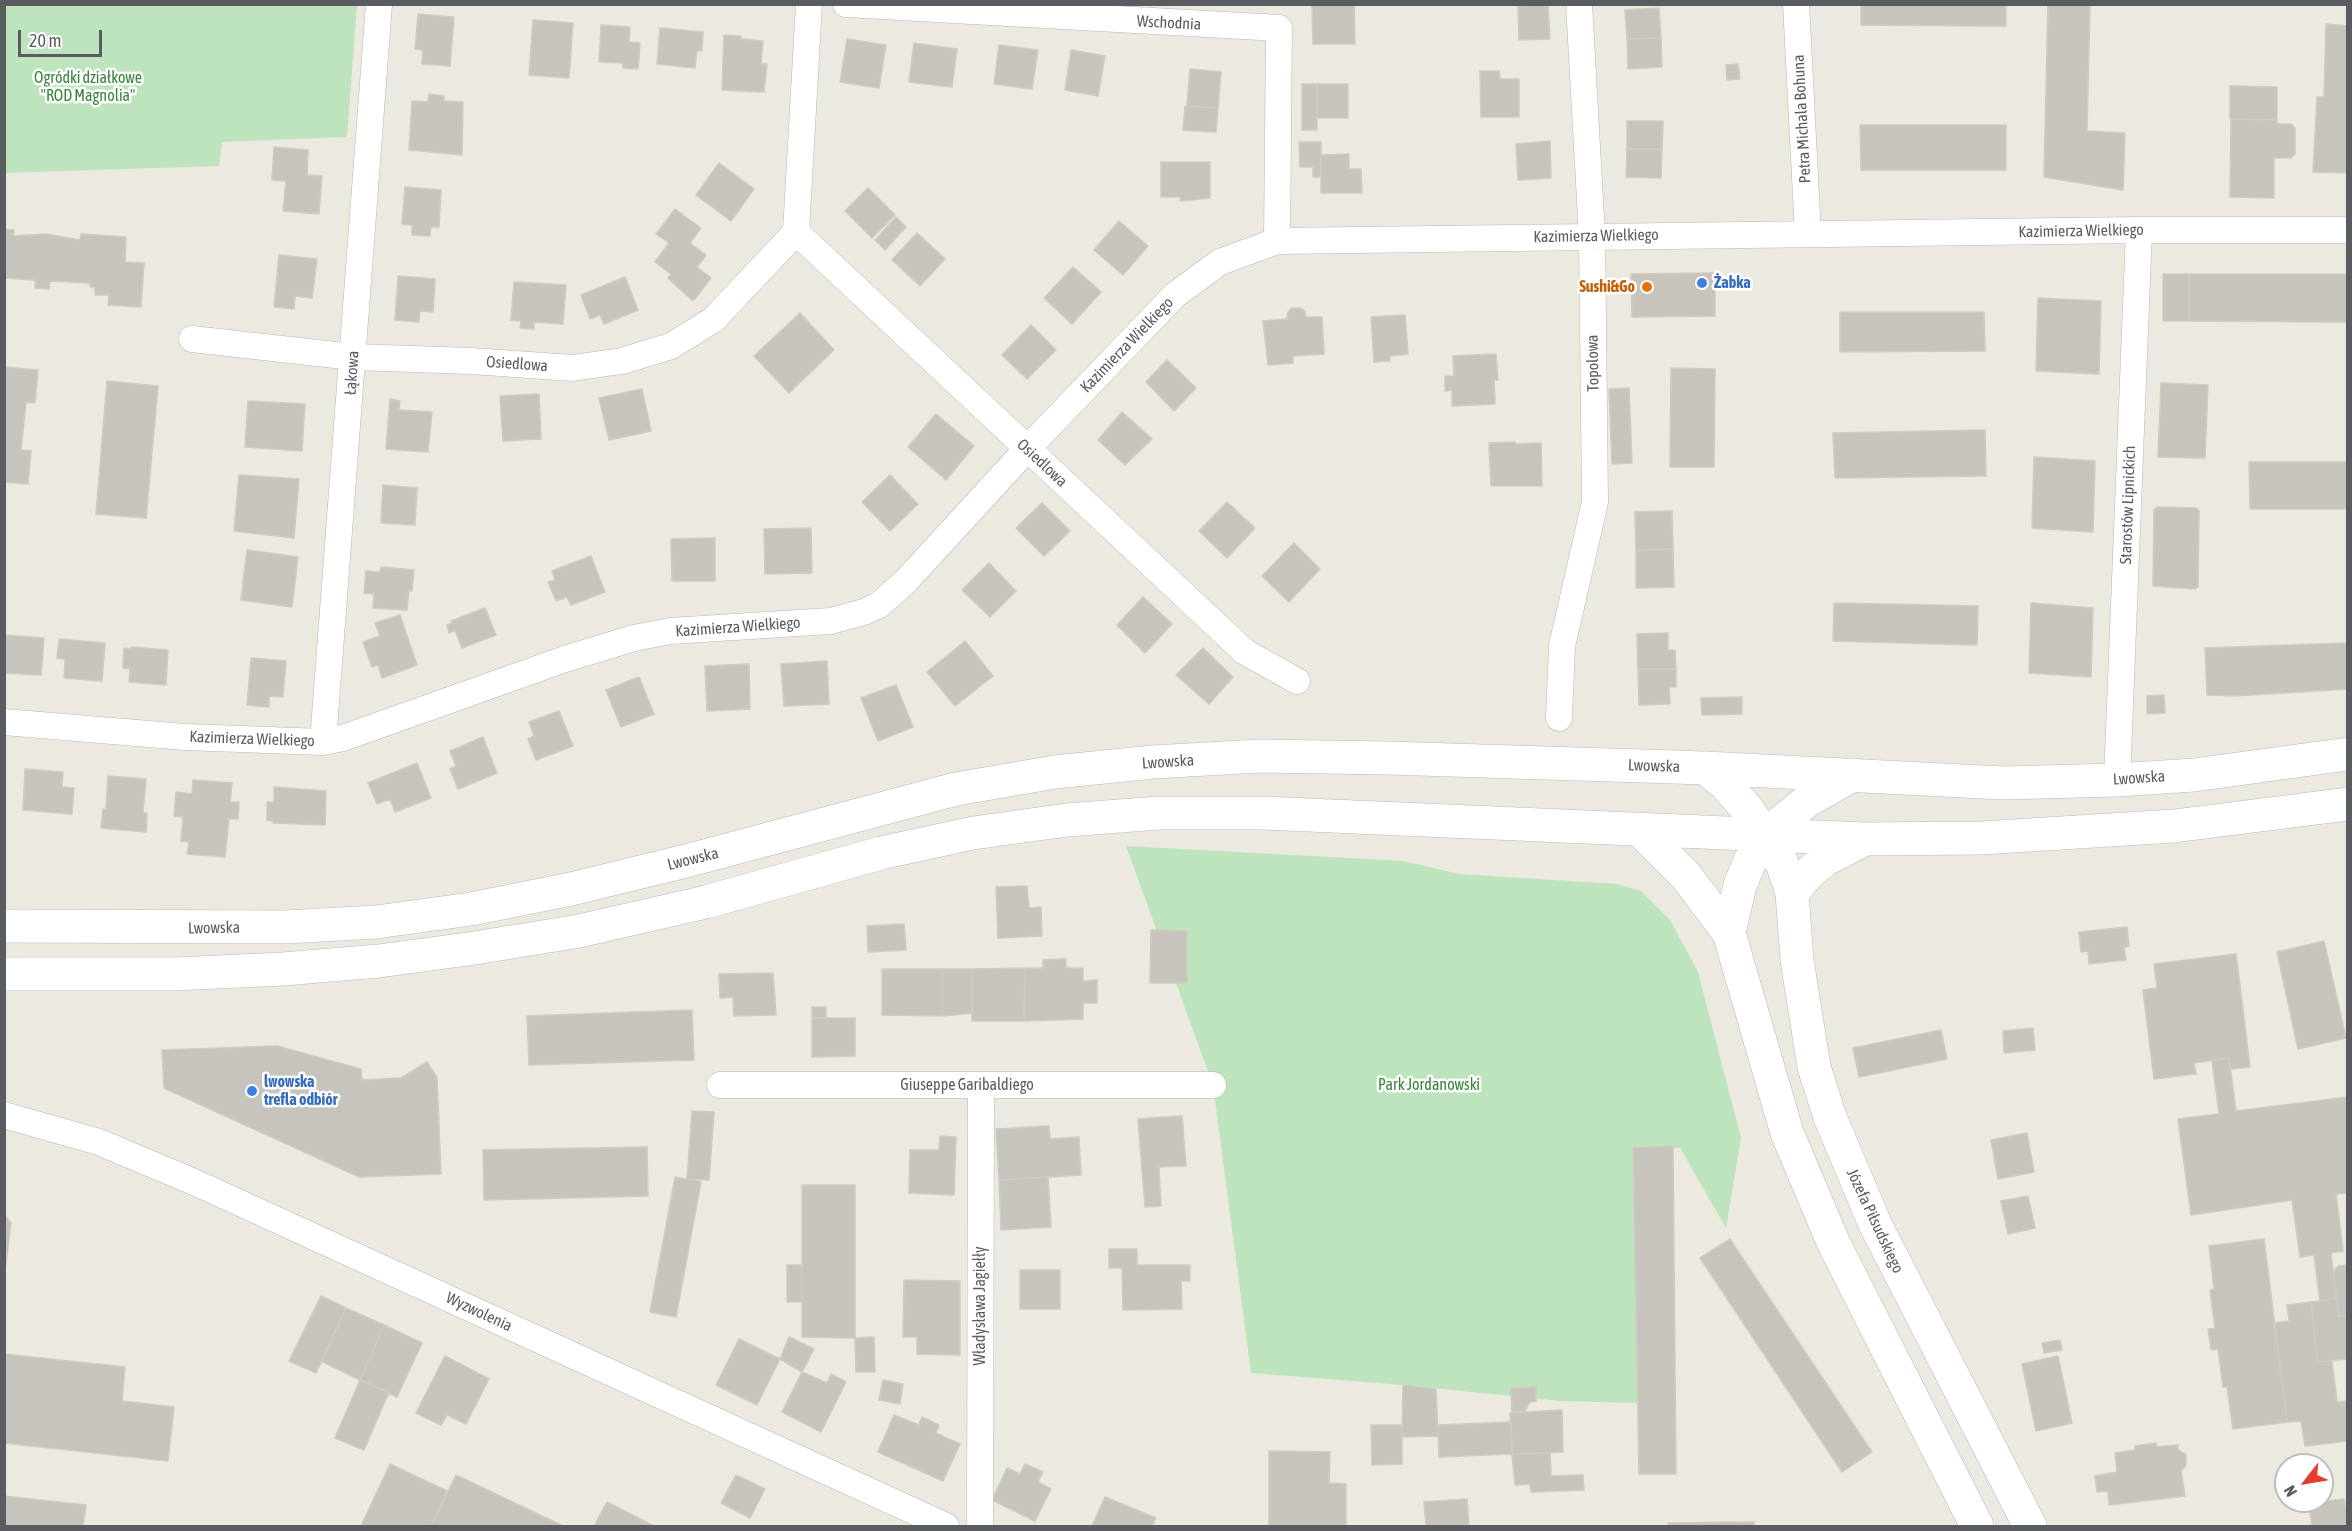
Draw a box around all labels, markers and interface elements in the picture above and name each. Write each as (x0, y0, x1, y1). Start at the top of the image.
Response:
street label: Wschodnia (1136, 12, 1202, 34)
scale bar (21, 18, 105, 56)
text: 20 m (29, 30, 61, 51)
street label: Petra Michala Bohuna (1789, 54, 1815, 184)
park label: Ogródki działkowe "ROD Magnolia" (34, 68, 142, 106)
street label: Kazimierza Wielkiego (2018, 220, 2144, 242)
street label: Kazimierza Wielkiego (1533, 225, 1659, 247)
place label: Żabka (1714, 273, 1751, 293)
marker: Żabka (1695, 276, 1709, 290)
place label: Sushi&Go (1579, 277, 1635, 297)
marker: Sushi&Go (1640, 280, 1654, 294)
street label: Kazimierza Wielkiego (1077, 293, 1177, 397)
street label: Topolowa (1583, 334, 1603, 392)
street label: Łąkowa (341, 350, 363, 396)
street label: Osiedlowa (486, 352, 548, 376)
street label: Osiedlowa (1013, 435, 1071, 491)
street label: Starostów Lipnickich (2116, 445, 2140, 565)
street label: Kazimierza Wielkiego (675, 613, 801, 641)
street label: Kazimierza Wielkiego (189, 727, 315, 751)
street label: Lwowska (1141, 751, 1195, 773)
street label: Lwowska (1628, 755, 1680, 777)
street label: Lwowska (2112, 767, 2166, 789)
street label: Lwowska (665, 843, 721, 875)
street label: Lwowska (188, 918, 240, 938)
place label: lwowska trefla odbiór (264, 1072, 337, 1110)
street label: Giuseppe Garibaldiego (900, 1075, 1034, 1095)
park label: Park Jordanowski (1378, 1075, 1480, 1095)
marker: lwowska trefla odbiór (245, 1084, 259, 1098)
street label: Józefa Piłsudskiego (1842, 1166, 1908, 1276)
street label: Władysława Jagiełły (970, 1246, 990, 1366)
street label: Wyzwolenia (443, 1288, 515, 1336)
north arrow (2274, 1453, 2334, 1513)
text: N (2280, 1483, 2300, 1500)

